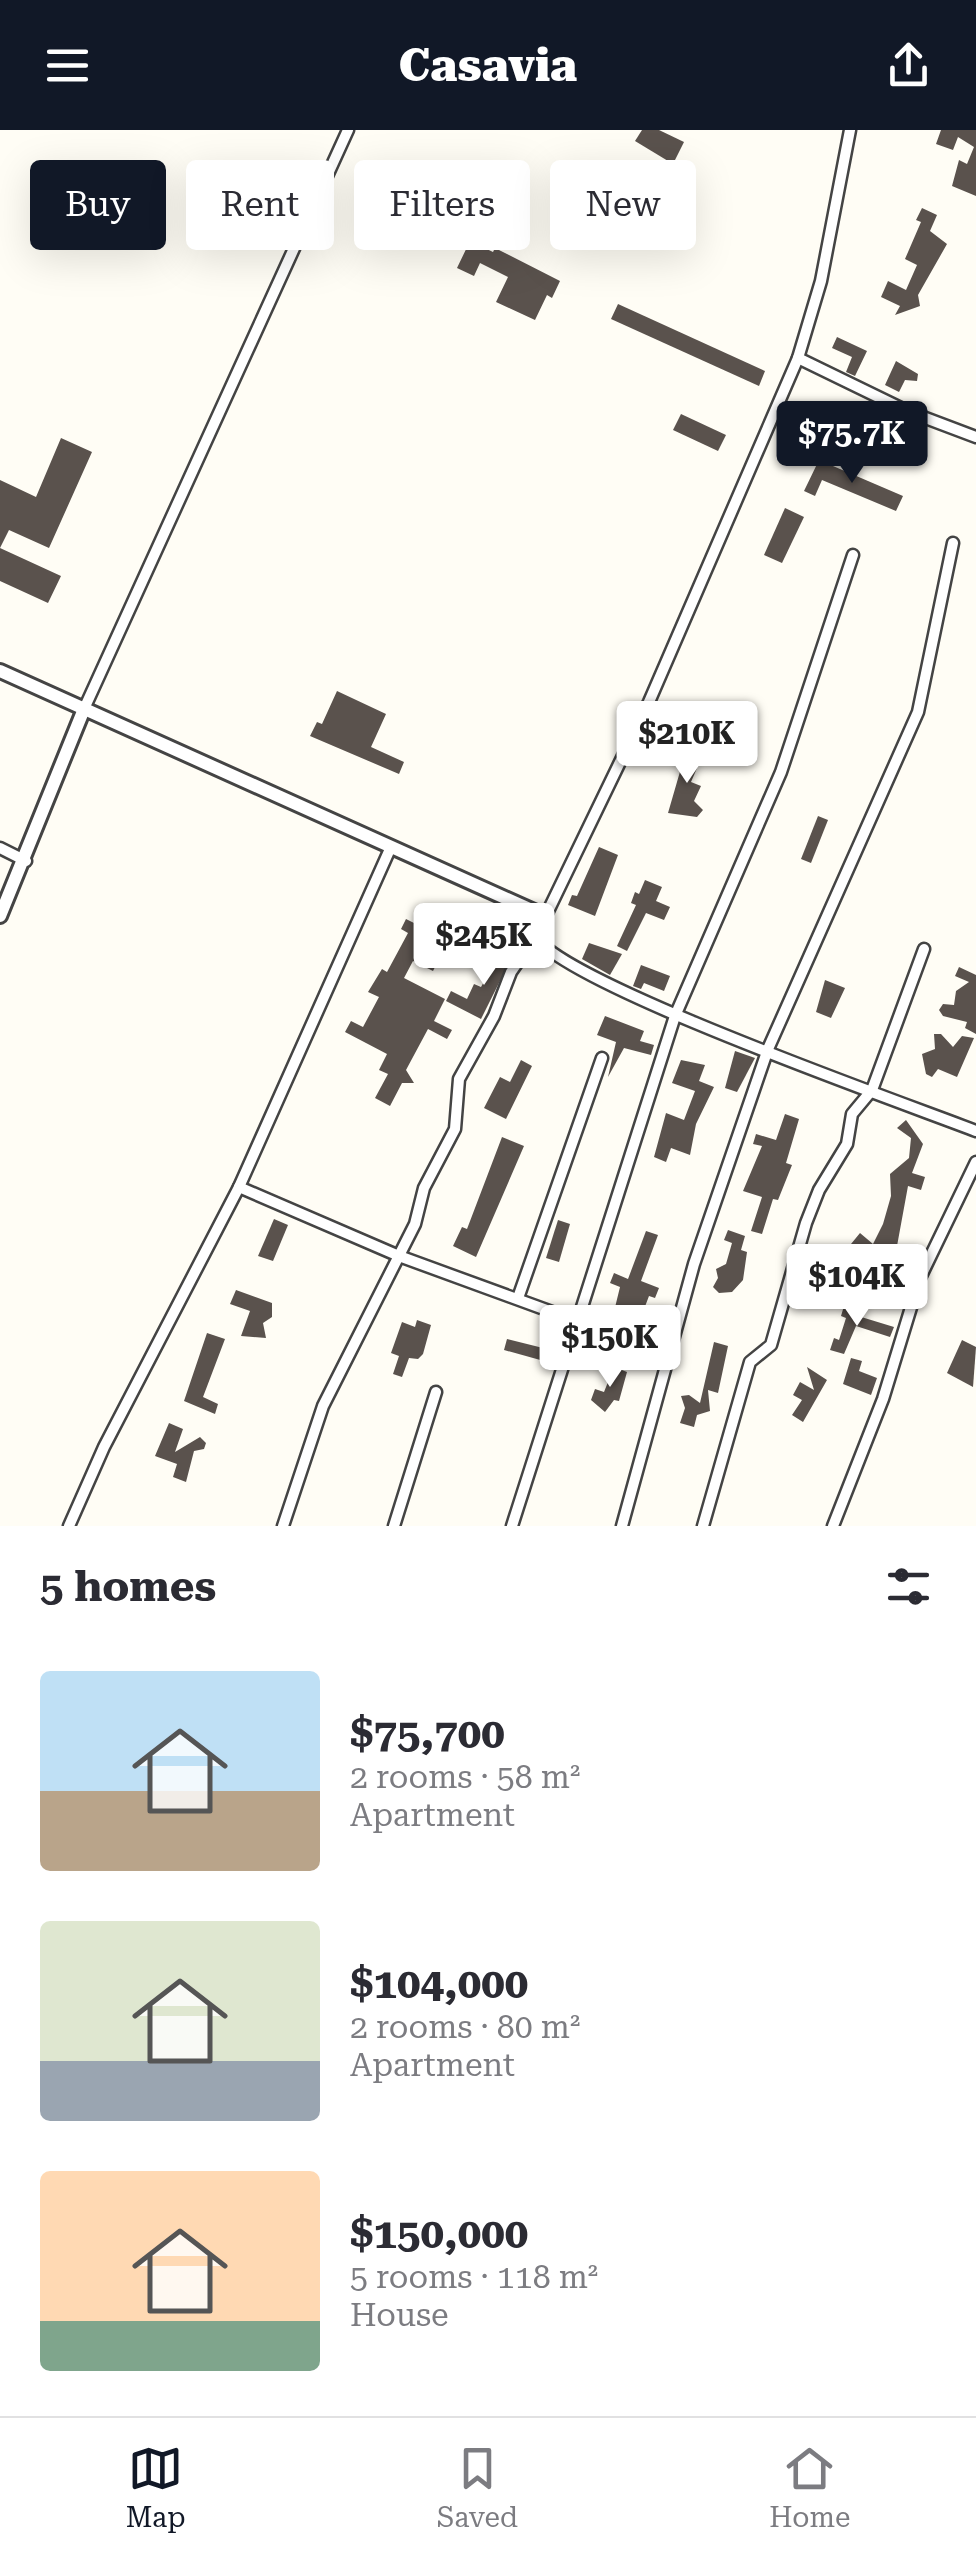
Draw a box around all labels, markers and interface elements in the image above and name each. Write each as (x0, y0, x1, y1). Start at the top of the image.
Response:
icon: menu (40, 38, 95, 93)
icon: share (881, 38, 936, 93)
text: Casavia (399, 39, 577, 92)
chip: Buy (30, 160, 166, 250)
chip: Rent (186, 160, 334, 250)
chip: Filters (354, 160, 530, 250)
chip: New (550, 160, 696, 250)
pin: $75.7K (771, 401, 933, 486)
text: $75.7K (799, 414, 905, 452)
pin: $210K (617, 701, 757, 786)
text: $210K (639, 714, 735, 752)
pin: $245K (414, 903, 554, 988)
text: $245K (436, 916, 532, 954)
pin: $104K (787, 1244, 927, 1329)
text: $104K (809, 1257, 905, 1295)
pin: $150K (540, 1305, 680, 1390)
text: $150K (562, 1318, 658, 1356)
icon: filters (881, 1559, 936, 1614)
text: 5 homes (40, 1562, 216, 1611)
text: $75,700 (350, 1709, 505, 1758)
icon: home (120, 1711, 240, 1831)
text: 2 rooms · 58 m² (350, 1758, 580, 1796)
text: Apartment (350, 1796, 515, 1834)
text: $104,000 (350, 1959, 528, 2008)
icon: home (120, 1961, 240, 2081)
text: 2 rooms · 80 m² (350, 2008, 580, 2046)
text: Apartment (350, 2046, 515, 2084)
text: $150,000 (350, 2209, 528, 2258)
icon: home (120, 2211, 240, 2331)
text: 5 rooms · 118 m² (350, 2258, 598, 2296)
text: House (350, 2296, 449, 2334)
tab: Map (126, 2441, 186, 2534)
tab: Saved (437, 2441, 518, 2534)
tab: Home (769, 2441, 850, 2534)

